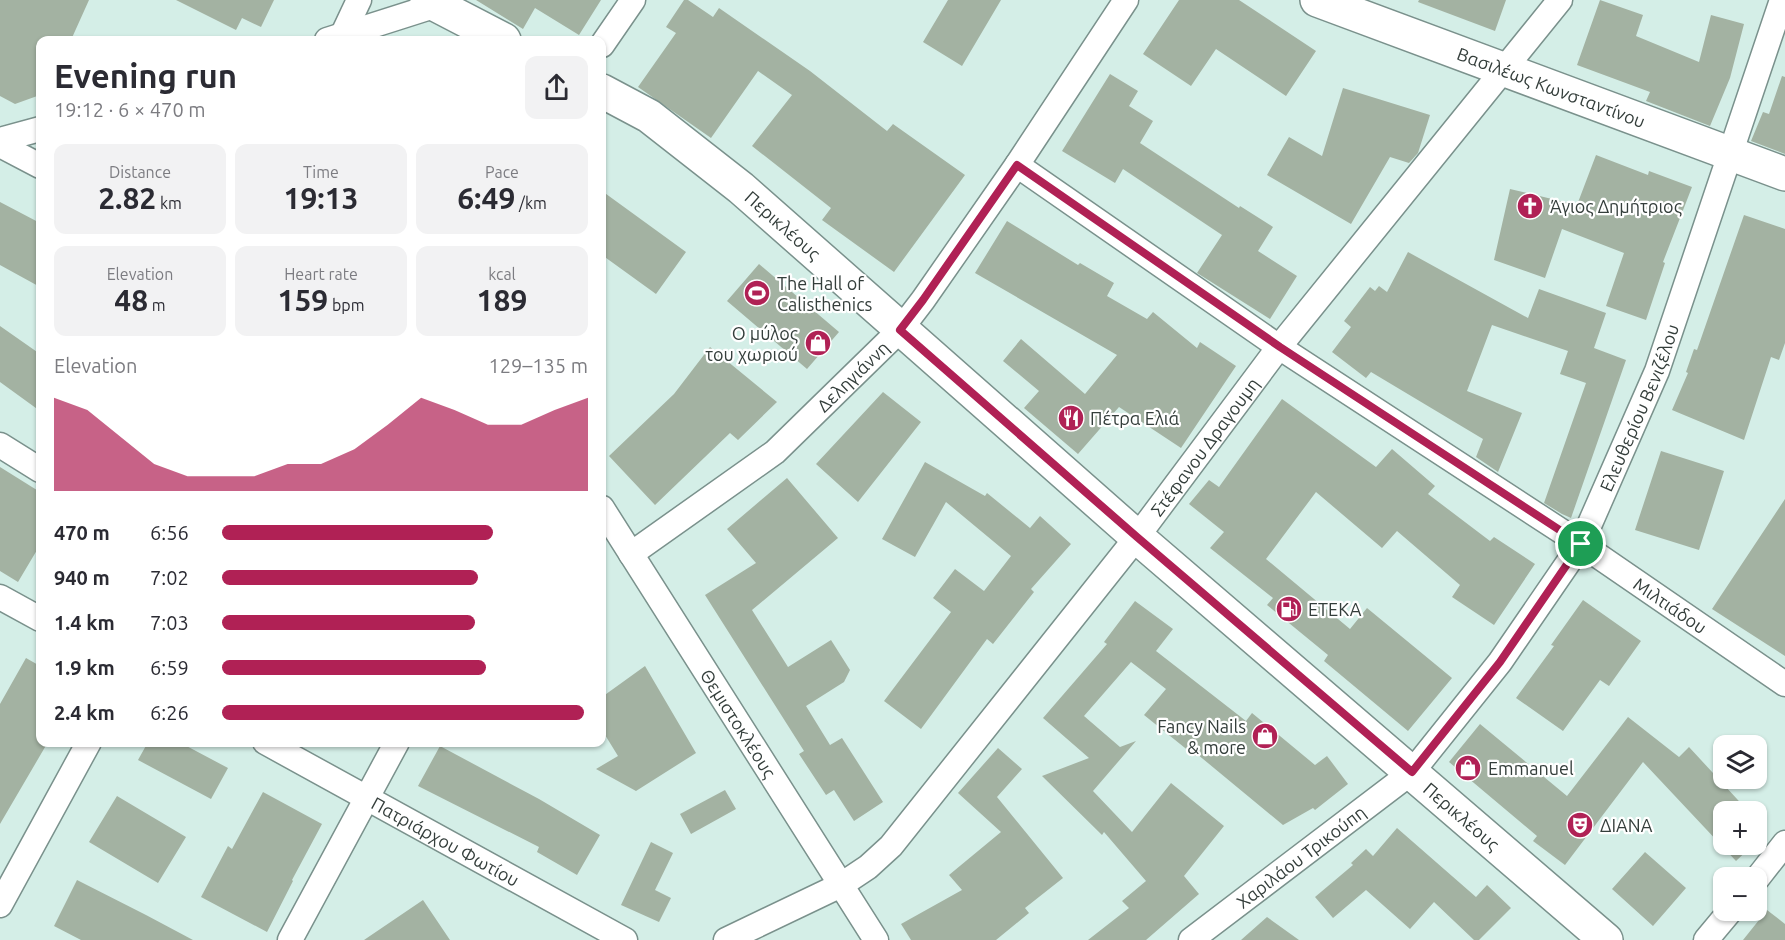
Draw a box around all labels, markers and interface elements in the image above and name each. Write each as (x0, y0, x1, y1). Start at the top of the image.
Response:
street label: Βασιλέως Κωνσταντίνου (1454, 43, 1648, 131)
button: share (525, 56, 588, 119)
text: Evening run (54, 57, 237, 94)
text: 19:12 · 6 × 470 m (54, 98, 206, 121)
text: Distance (109, 163, 171, 181)
text: Time (303, 163, 339, 181)
text: Pace (485, 163, 519, 181)
text: 2.82 (98, 181, 156, 215)
text: 19:13 (283, 181, 359, 215)
text: 6:49 (457, 181, 515, 215)
street label: Περικλέους (741, 187, 825, 264)
church icon: Άγιος Δημήτριος (1515, 191, 1545, 221)
text: km (156, 194, 182, 212)
text: /km (515, 194, 547, 212)
place label: Άγιος Δημήτριος (1550, 196, 1682, 217)
text: Elevation (107, 265, 173, 283)
text: Heart rate (284, 265, 358, 283)
text: kcal (488, 265, 516, 283)
place label: The Hall of Calisthenics (777, 273, 873, 314)
sports icon: The Hall of Calisthenics (742, 278, 772, 308)
text: 48 (114, 283, 148, 317)
text: 159 (278, 283, 328, 317)
text: 189 (477, 283, 527, 317)
text: m (148, 296, 166, 314)
text: bpm (328, 296, 364, 314)
street label: Ελευθερίου Βενιζέλου (1596, 321, 1682, 494)
place label: Ο μύλος του χωριού (705, 323, 798, 364)
shop icon: Ο μύλος του χωριού (803, 328, 833, 358)
street label: Δεληγιάννη (813, 337, 893, 416)
text: Elevation (54, 354, 137, 377)
text: 129–135 m (489, 354, 588, 377)
street label: Στέφανου Δραγουμη (1147, 373, 1263, 520)
restaurant icon: Πέτρα Ελιά (1056, 403, 1086, 433)
place label: Πέτρα Ελιά (1090, 408, 1180, 428)
pin (1555, 518, 1606, 569)
text: 470 m (54, 521, 110, 544)
text: 6:56 (150, 521, 189, 544)
icon: arrive (1564, 527, 1597, 560)
text: 940 m (54, 566, 110, 589)
text: 7:02 (150, 566, 189, 589)
street label: Μιλτιάδου (1630, 573, 1711, 637)
fuel station icon: ΕΤΕΚΑ (1274, 594, 1304, 624)
place label: ΕΤΕΚΑ (1308, 599, 1362, 619)
text: 1.4 km (54, 611, 115, 634)
text: 7:03 (150, 611, 189, 634)
text: 1.9 km (54, 656, 115, 679)
text: 6:59 (150, 656, 189, 679)
street label: Θεμιστοκλέους (697, 665, 780, 782)
text: 2.4 km (54, 701, 115, 724)
text: 6:26 (150, 701, 189, 724)
place label: Fancy Nails & more (1157, 716, 1246, 757)
shop icon: Fancy Nails & more (1250, 721, 1280, 751)
map controls (1713, 735, 1767, 921)
button: layers (1713, 735, 1767, 789)
shop icon: Emmanuel (1453, 753, 1483, 783)
place label: Emmanuel (1488, 758, 1574, 778)
street label: Περικλέους (1420, 778, 1504, 855)
street label: Πατριάρχου Φωτίου (368, 793, 523, 890)
street label: Χαριλάου Τρικούπη (1233, 801, 1369, 912)
button: + (1713, 801, 1767, 855)
theatre icon: ΔΙΑΝΑ (1565, 810, 1595, 840)
place label: ΔΙΑΝΑ (1600, 815, 1653, 835)
button: − (1713, 867, 1767, 921)

